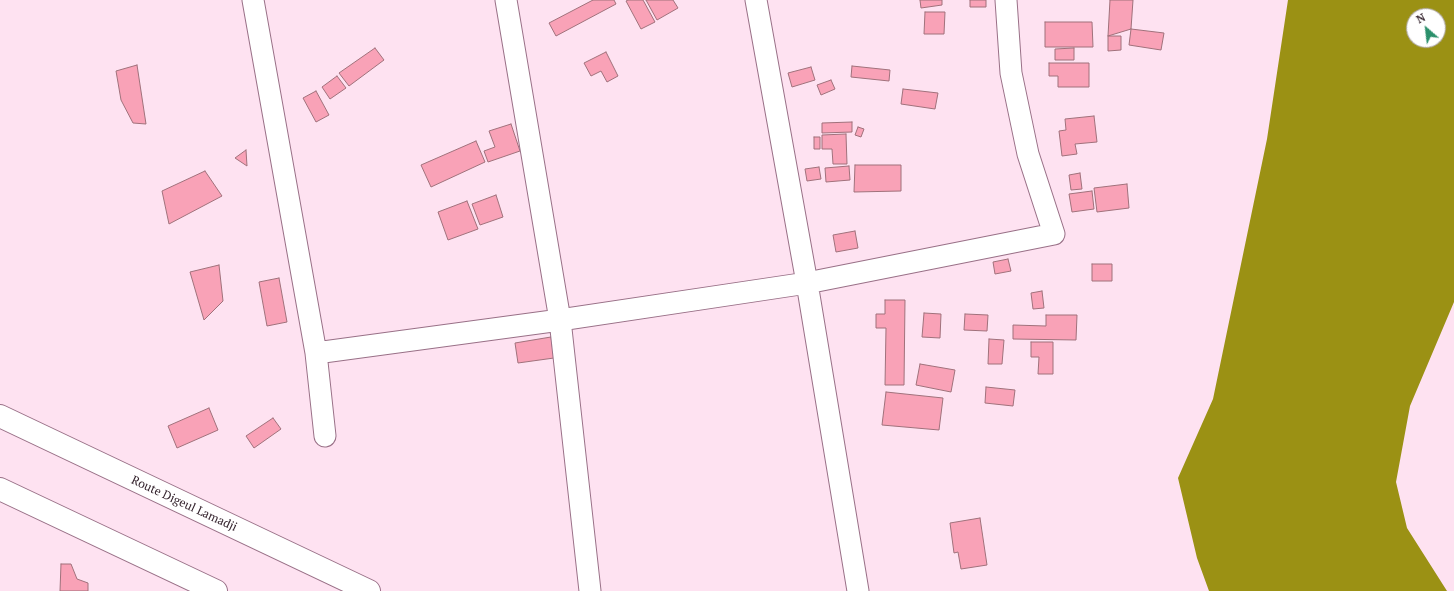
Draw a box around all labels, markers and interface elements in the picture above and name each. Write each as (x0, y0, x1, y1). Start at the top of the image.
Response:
north arrow (1406, 8, 1446, 48)
text: N (1414, 10, 1428, 26)
street label: Route Digeul Lamadji (129, 473, 239, 535)

